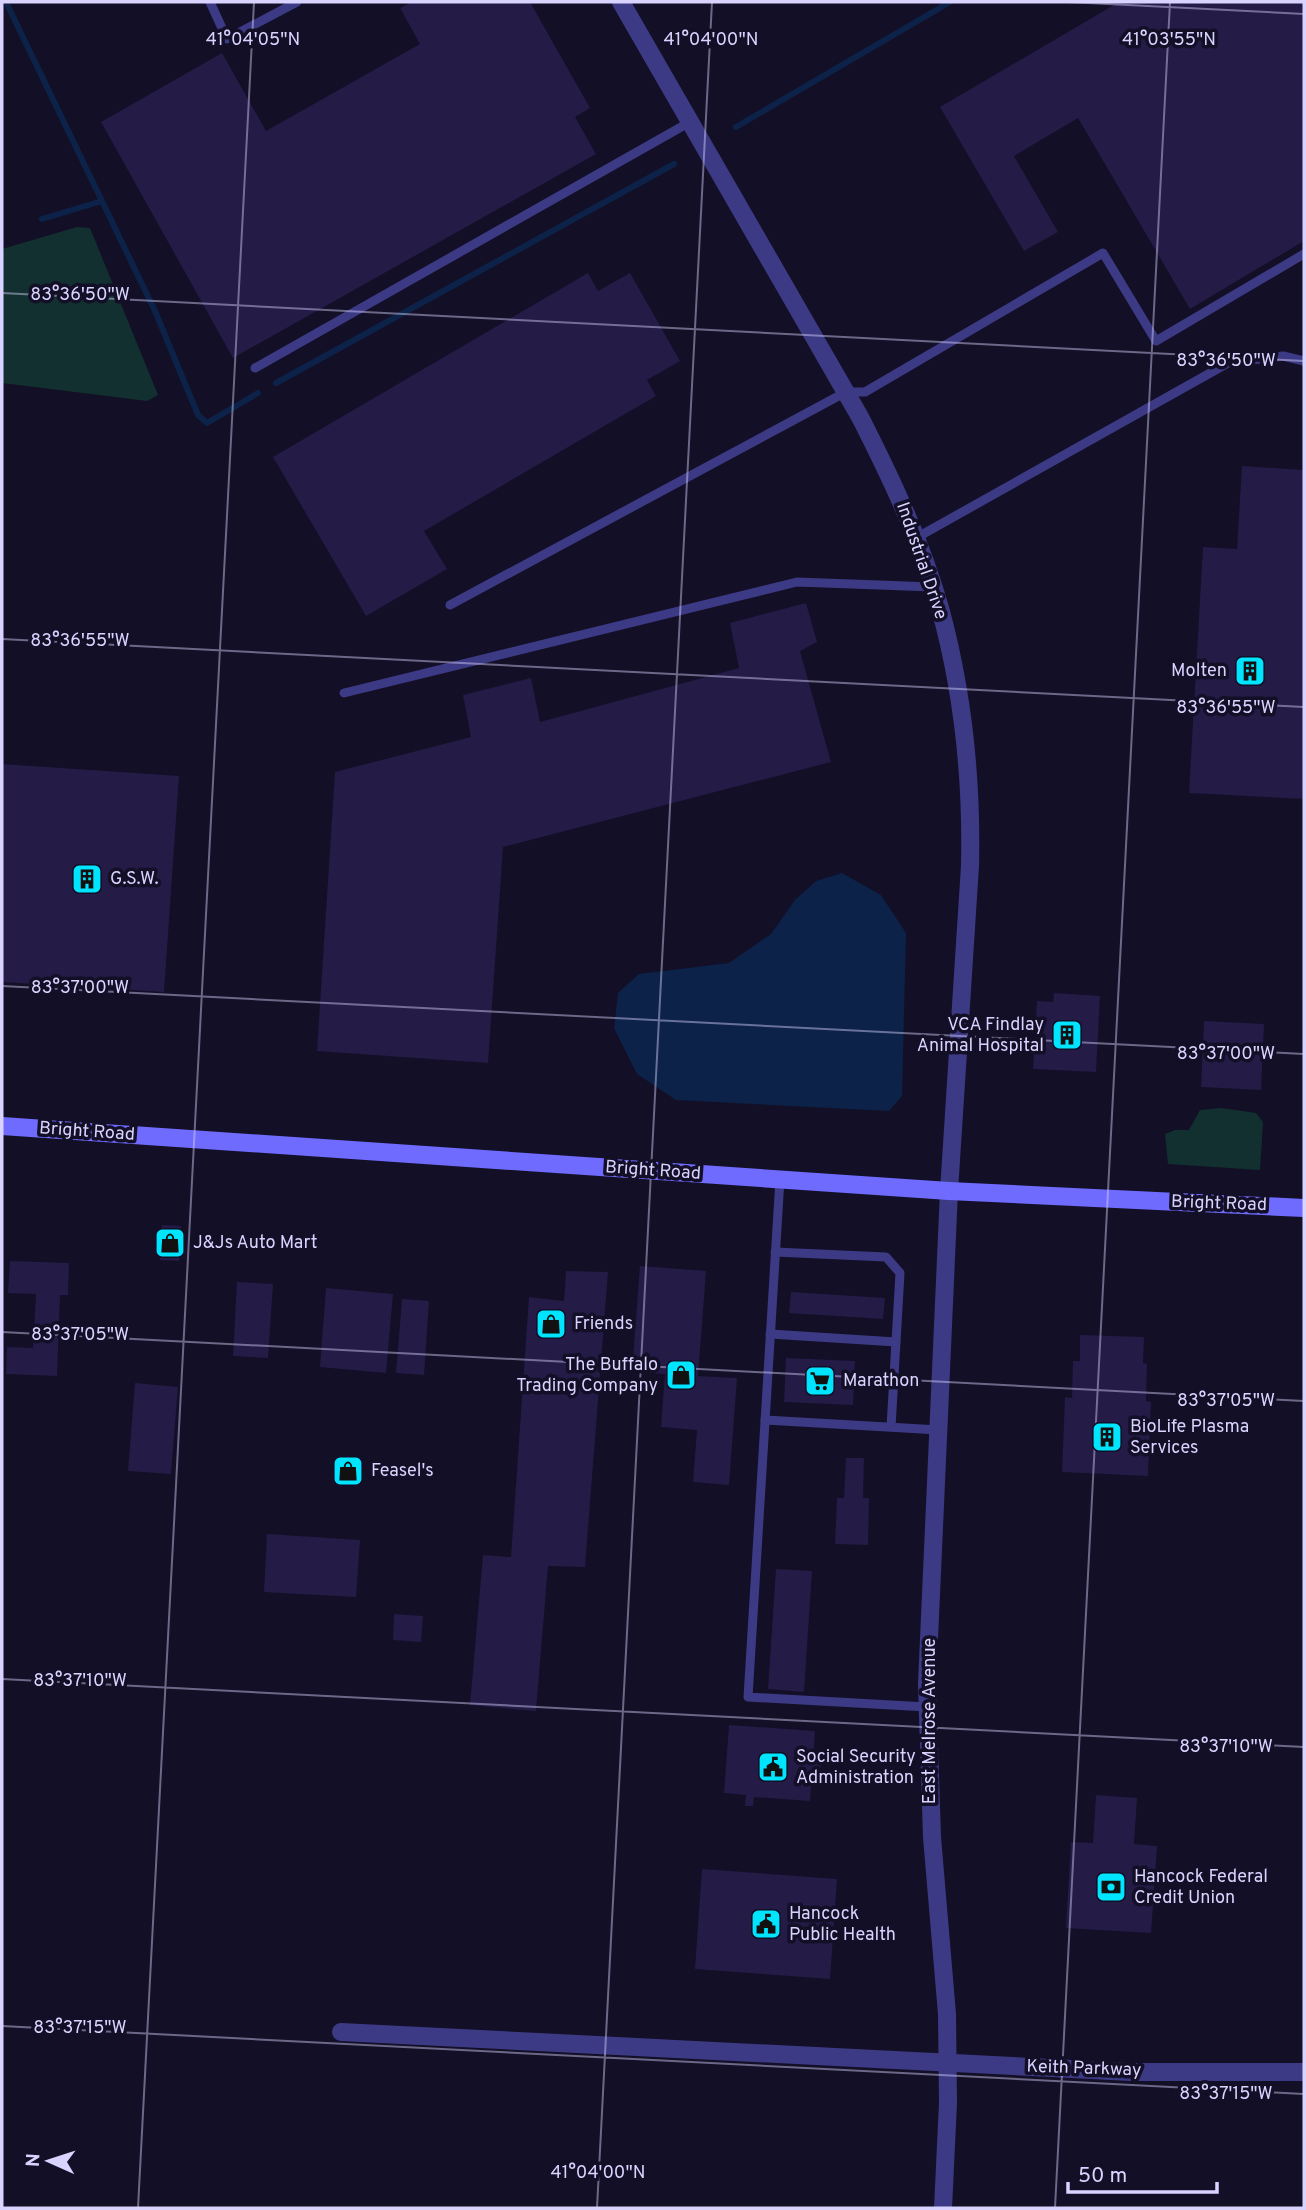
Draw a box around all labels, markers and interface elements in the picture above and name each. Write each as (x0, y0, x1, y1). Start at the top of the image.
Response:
text: 41°04'05"N (206, 29, 300, 52)
text: 41°04'00"N (664, 29, 758, 52)
text: 41°03'55"N (1122, 29, 1216, 52)
text: 83°36'50"W (30, 284, 130, 307)
text: 83°36'50"W (1176, 350, 1276, 373)
street label: Industrial Drive (890, 499, 952, 623)
text: 83°36'55"W (30, 630, 130, 653)
building icon: Molten (1233, 654, 1267, 688)
place label: Molten (1171, 660, 1227, 683)
text: 83°36'55"W (1176, 697, 1276, 720)
building icon: G.S.W. (70, 862, 104, 896)
place label: G.S.W. (110, 868, 158, 891)
text: 83°37'00"W (31, 977, 129, 1000)
place label: VCA Findlay Animal Hospital (917, 1014, 1044, 1058)
building icon: VCA Findlay Animal Hospital (1050, 1018, 1084, 1052)
text: 83°37'00"W (1177, 1043, 1275, 1066)
street label: Bright Road (38, 1117, 136, 1147)
street label: Bright Road (604, 1156, 702, 1186)
street label: Bright Road (1171, 1191, 1267, 1217)
shop icon: J&Js Auto Mart (153, 1226, 187, 1260)
place label: J&Js Auto Mart (193, 1232, 318, 1255)
shop icon: Friends (534, 1307, 568, 1341)
place label: Friends (574, 1313, 633, 1336)
text: 83°37'05"W (31, 1324, 129, 1347)
place label: The Buffalo Trading Company (516, 1354, 658, 1398)
shop icon: The Buffalo Trading Company (664, 1358, 698, 1392)
supermarket icon: Marathon (803, 1364, 837, 1398)
place label: Marathon (843, 1370, 919, 1393)
text: 83°37'05"W (1177, 1390, 1275, 1413)
place label: BioLife Plasma Services (1130, 1416, 1249, 1460)
building icon: BioLife Plasma Services (1090, 1420, 1124, 1454)
shop icon: Feasel's (331, 1454, 365, 1488)
place label: Feasel's (371, 1460, 434, 1483)
street label: East Melrose Avenue (919, 1638, 942, 1804)
text: 83°37'10"W (33, 1670, 127, 1693)
text: 83°37'10"W (1179, 1736, 1273, 1759)
place label: Social Security Administration (796, 1746, 916, 1790)
public building icon: Social Security Administration (756, 1750, 790, 1784)
place label: Hancock Federal Credit Union (1134, 1866, 1268, 1910)
bank icon: Hancock Federal Credit Union (1094, 1870, 1128, 1904)
place label: Hancock Public Health (789, 1903, 896, 1947)
public building icon: Hancock Public Health (749, 1907, 783, 1941)
text: 83°37'15"W (33, 2017, 127, 2040)
street label: Keith Parkway (1026, 2055, 1142, 2083)
text: 83°37'15"W (1179, 2083, 1273, 2106)
north arrow (14, 2126, 84, 2196)
scale bar (1068, 2150, 1217, 2194)
text: N (22, 2153, 46, 2168)
text: 41°04'00"N (551, 2162, 645, 2185)
text: 50 m (1078, 2163, 1127, 2190)

